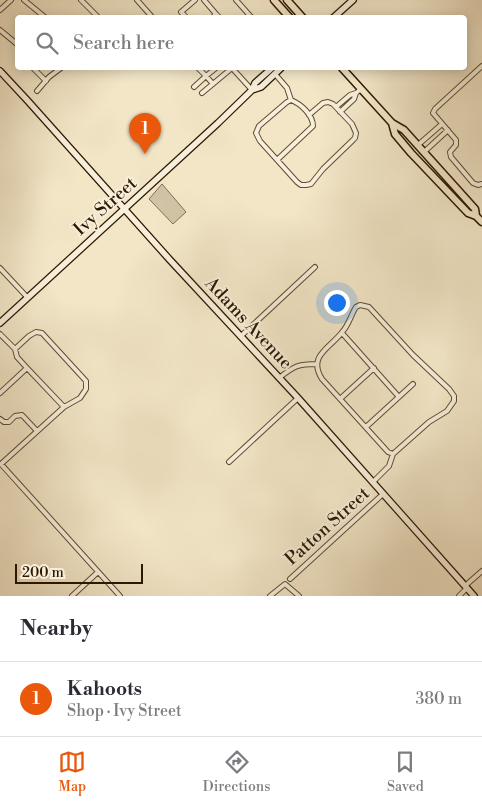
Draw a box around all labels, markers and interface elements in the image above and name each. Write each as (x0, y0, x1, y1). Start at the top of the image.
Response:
search box (15, 15, 467, 70)
icon: search (33, 29, 61, 57)
text: Search here (73, 31, 174, 55)
pin: 1 (129, 113, 161, 154)
street label: Ivy Street (69, 172, 142, 241)
street label: Adams Avenue (199, 272, 297, 374)
your location (324, 290, 350, 316)
street label: Patton Street (280, 482, 375, 571)
scale bar (15, 561, 142, 584)
text: 200 m (22, 564, 64, 582)
text: Nearby (20, 616, 93, 642)
text: Kahoots (67, 677, 142, 701)
text: 1 (32, 689, 40, 709)
text: 380 m (415, 689, 462, 709)
text: Shop · Ivy Street (67, 701, 182, 721)
tab: Map (58, 748, 86, 796)
tab: Directions (203, 748, 270, 796)
tab: Saved (387, 748, 424, 796)

